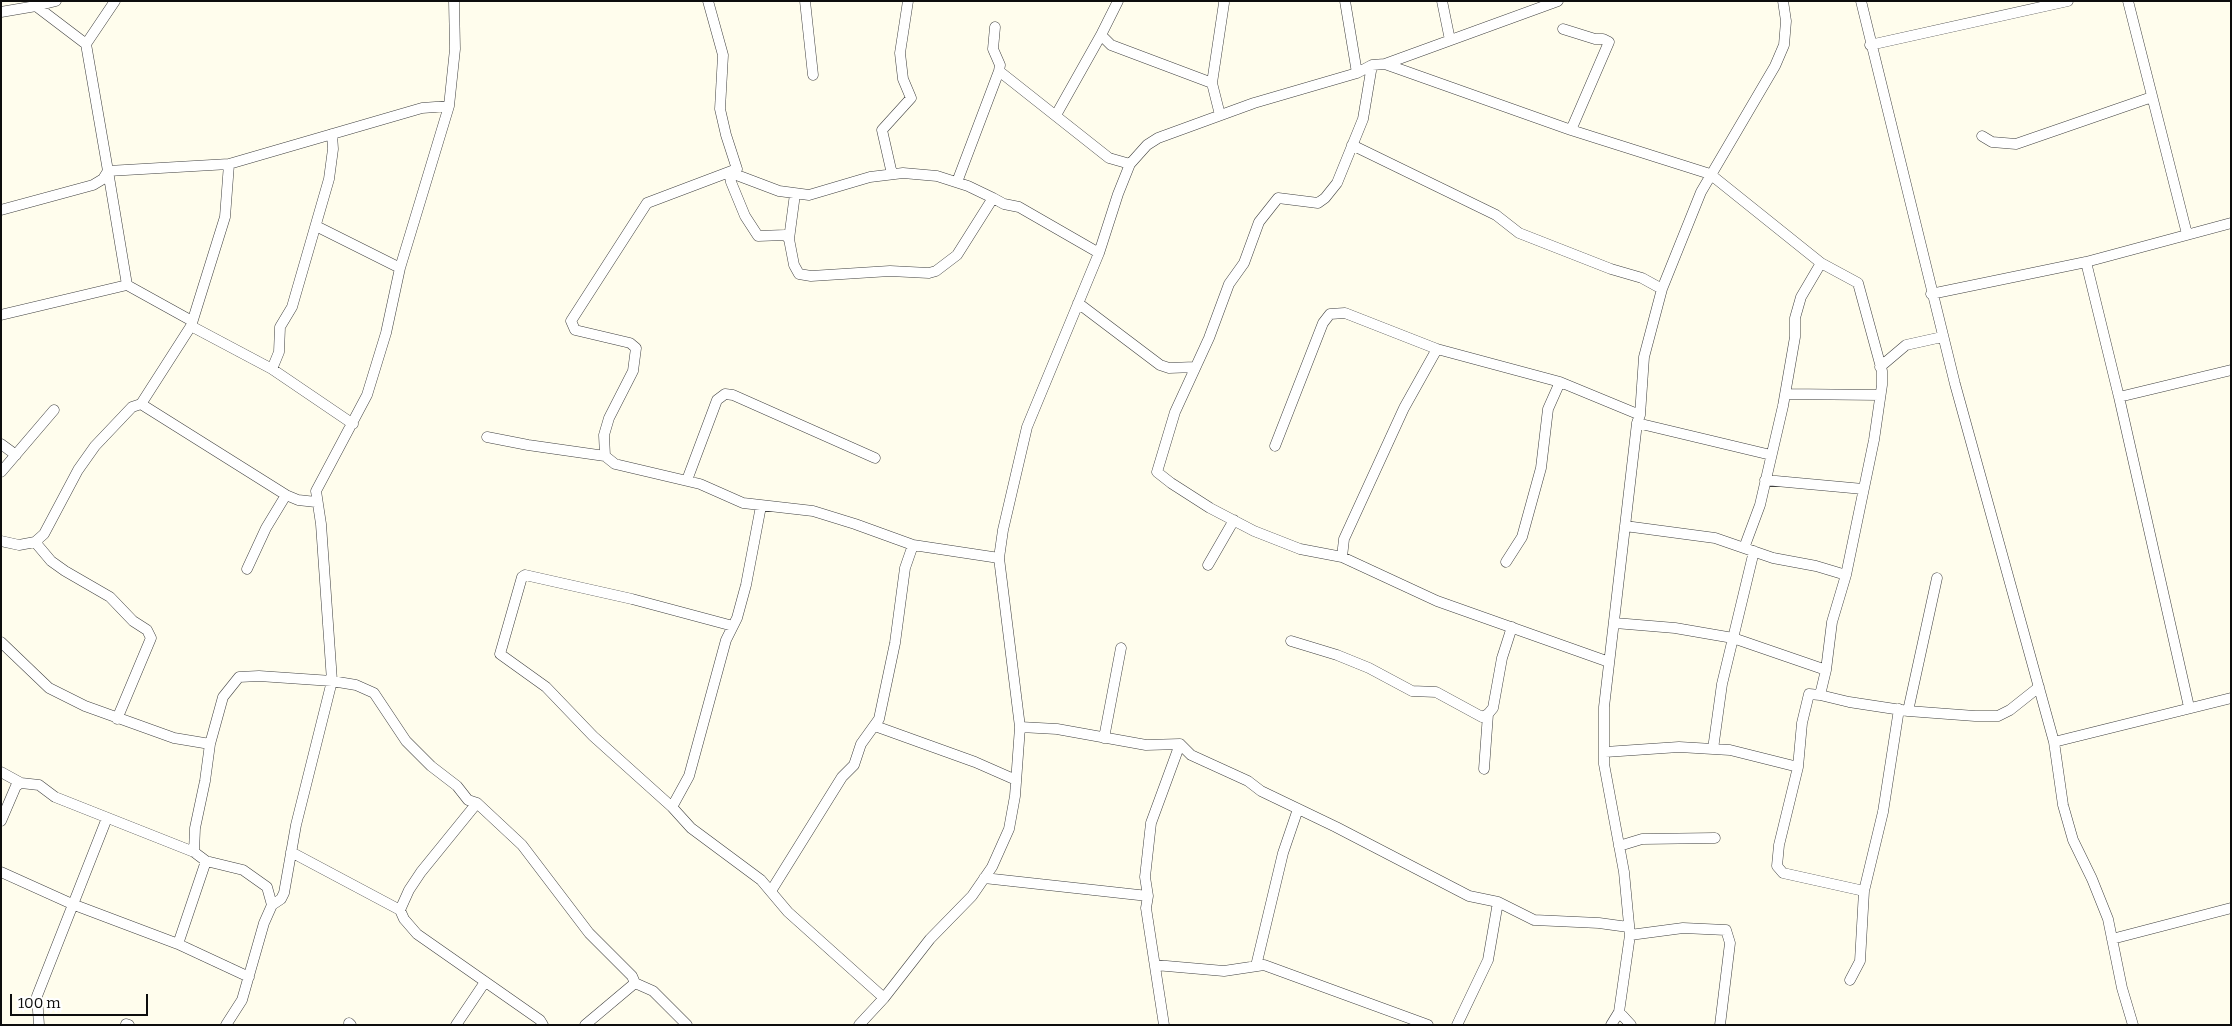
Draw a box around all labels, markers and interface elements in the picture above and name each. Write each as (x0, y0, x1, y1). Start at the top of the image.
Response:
scale bar (12, 984, 150, 1016)
text: 100 m (18, 994, 61, 1012)

